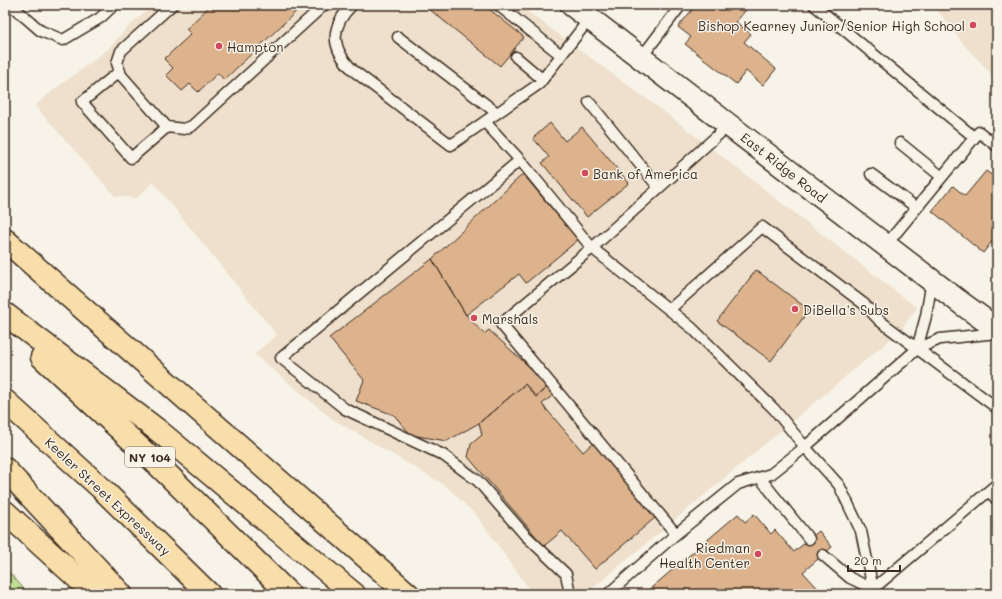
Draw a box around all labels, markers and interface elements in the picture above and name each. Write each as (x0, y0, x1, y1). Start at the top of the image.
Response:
place label: Bishop Kearney Junior/Senior High School (698, 17, 965, 34)
marker: Bishop Kearney Junior/Senior High School (968, 20, 978, 30)
place label: Hampton (227, 38, 283, 55)
marker: Hampton (214, 41, 224, 51)
street label: East Ridge Road (738, 128, 830, 206)
place label: Bank of America (593, 165, 698, 182)
marker: Bank of America (580, 168, 590, 178)
place label: DiBella's Subs (803, 301, 889, 318)
marker: DiBella's Subs (790, 304, 800, 314)
place label: Marshals (482, 310, 538, 327)
marker: Marshals (469, 313, 479, 323)
street label: Keeler Street Expressway (42, 433, 175, 559)
road number: NY 104 (125, 447, 175, 467)
place label: Riedman Health Center (659, 539, 750, 571)
scale bar (848, 547, 900, 573)
marker: Riedman Health Center (753, 549, 763, 559)
text: 20 m (854, 552, 882, 568)

